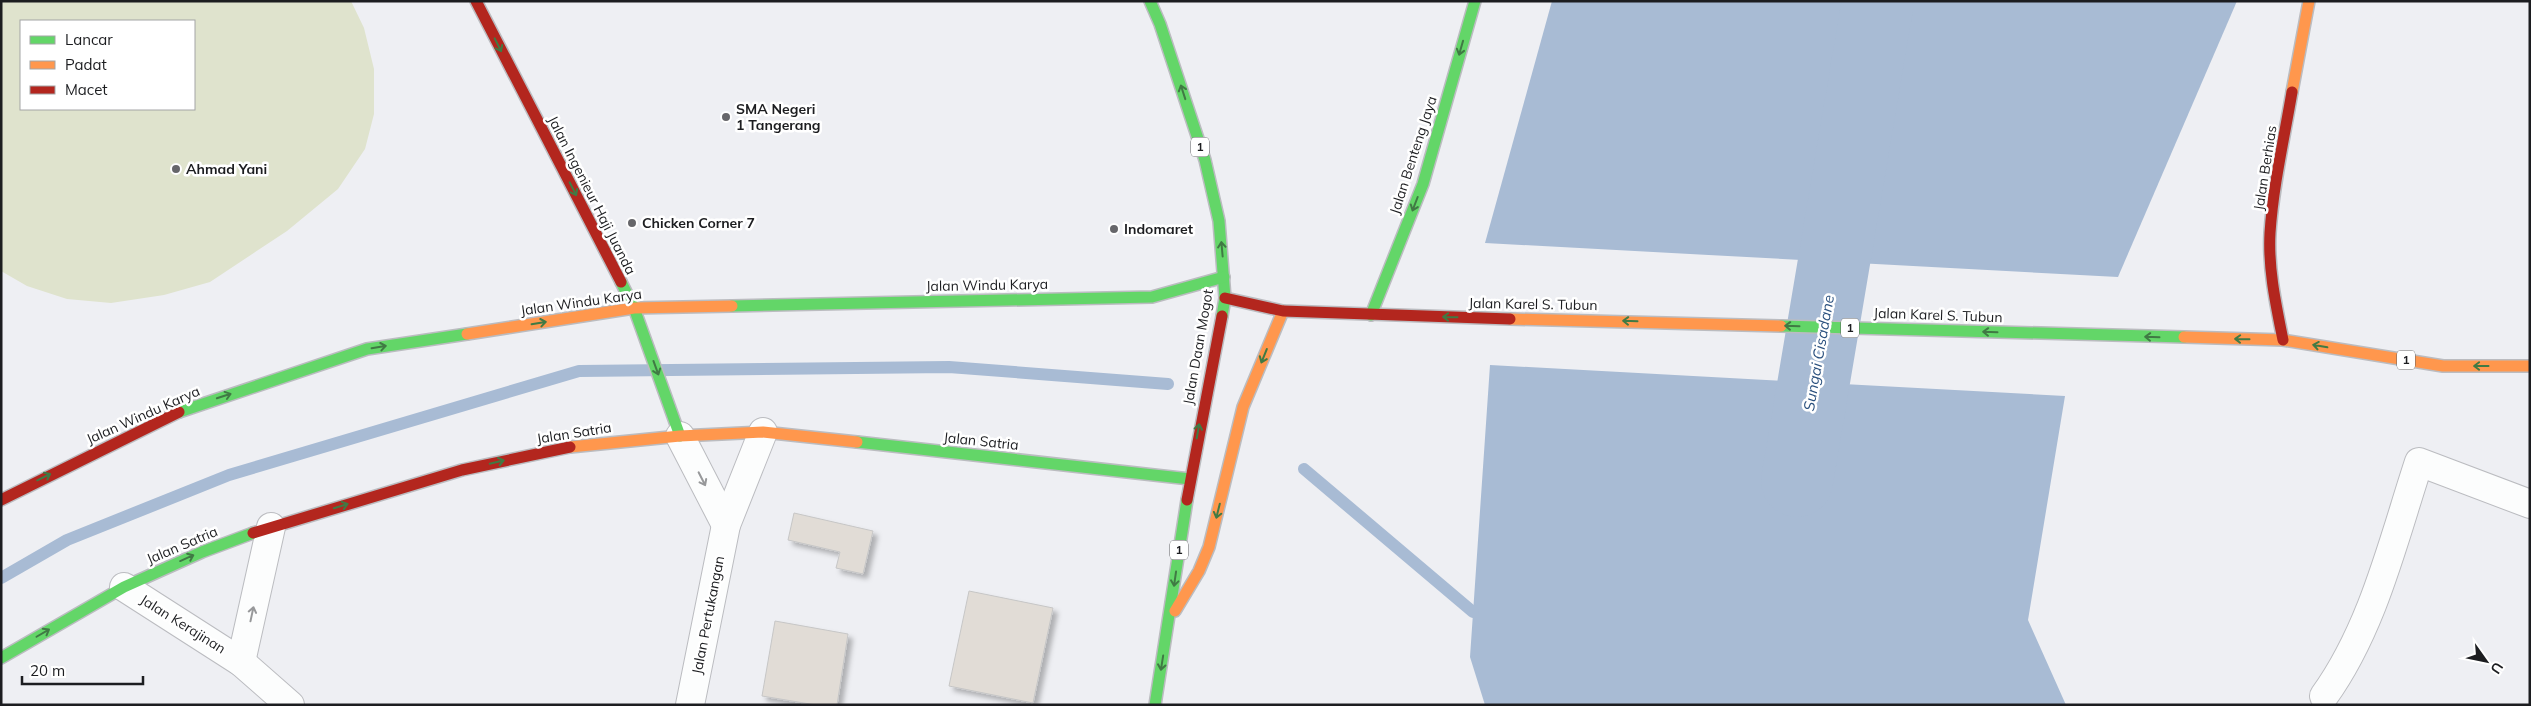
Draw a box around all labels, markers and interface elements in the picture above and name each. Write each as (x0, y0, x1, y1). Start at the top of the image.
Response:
legend (20, 20, 195, 110)
text: Lancar (65, 30, 113, 49)
one-way arrow (493, 37, 503, 52)
one-way arrow (1456, 40, 1466, 56)
text: Padat (65, 55, 107, 74)
text: Macet (65, 80, 108, 99)
one-way arrow (1177, 84, 1187, 100)
street label: Jalan Benteng Jaya (1385, 94, 1441, 216)
place label: SMA Negeri 1 Tangerang (736, 100, 821, 134)
marker: SMA Negeri 1 Tangerang (720, 111, 732, 123)
street label: Jalan Ingenieur Haji Juanda (544, 113, 640, 277)
street label: Jalan Berhias (2249, 124, 2281, 212)
road number: 1 (1191, 138, 1209, 156)
place label: Ahmad Yani (186, 160, 267, 178)
marker: Ahmad Yani (170, 163, 182, 175)
one-way arrow (569, 181, 578, 196)
one-way arrow (1410, 196, 1419, 211)
place label: Chicken Corner 7 (642, 214, 755, 232)
marker: Chicken Corner 7 (626, 217, 638, 229)
place label: Indomaret (1124, 220, 1194, 238)
marker: Indomaret (1108, 223, 1120, 235)
one-way arrow (1217, 241, 1227, 257)
street label: Jalan Windu Karya (926, 275, 1048, 295)
street label: Jalan Windu Karya (519, 285, 643, 319)
street label: Jalan Daan Mogot (1179, 288, 1217, 406)
water label: Sungai Cisadane (1799, 293, 1838, 412)
street label: Jalan Karel S. Tubun (1468, 294, 1598, 314)
street label: Jalan Karel S. Tubun (1873, 304, 2003, 326)
one-way arrow (1442, 312, 1458, 321)
one-way arrow (1622, 316, 1638, 326)
one-way arrow (531, 317, 547, 327)
road number: 1 (1841, 318, 1859, 338)
one-way arrow (1785, 321, 1801, 331)
one-way arrow (1982, 327, 1998, 337)
one-way arrow (2145, 332, 2161, 341)
one-way arrow (2234, 334, 2250, 344)
one-way arrow (2313, 341, 2329, 351)
one-way arrow (370, 342, 386, 352)
one-way arrow (1259, 348, 1268, 363)
road number: 1 (2397, 350, 2415, 370)
one-way arrow (652, 360, 661, 375)
one-way arrow (2473, 361, 2490, 371)
street label: Jalan Windu Karya (83, 382, 203, 448)
one-way arrow (216, 391, 232, 401)
street label: Jalan Satria (535, 418, 613, 448)
one-way arrow (1194, 423, 1204, 439)
street label: Jalan Satria (943, 428, 1019, 454)
one-way arrow (489, 457, 505, 466)
one-way arrow (698, 471, 707, 486)
one-way arrow (36, 472, 51, 482)
one-way arrow (333, 501, 349, 511)
one-way arrow (1213, 503, 1222, 519)
street label: Jalan Satria (144, 522, 220, 568)
road number: 1 (1170, 540, 1188, 560)
one-way arrow (179, 553, 194, 563)
street label: Jalan Pertukangan (688, 554, 728, 676)
one-way arrow (1170, 570, 1180, 586)
street label: Jalan Kerajinan (137, 590, 229, 658)
one-way arrow (248, 606, 257, 622)
one-way arrow (36, 628, 50, 638)
north arrow (2461, 636, 2511, 686)
scale bar (22, 654, 144, 686)
one-way arrow (1156, 654, 1166, 670)
text: U (2487, 659, 2507, 677)
text: 20 m (30, 661, 65, 680)

